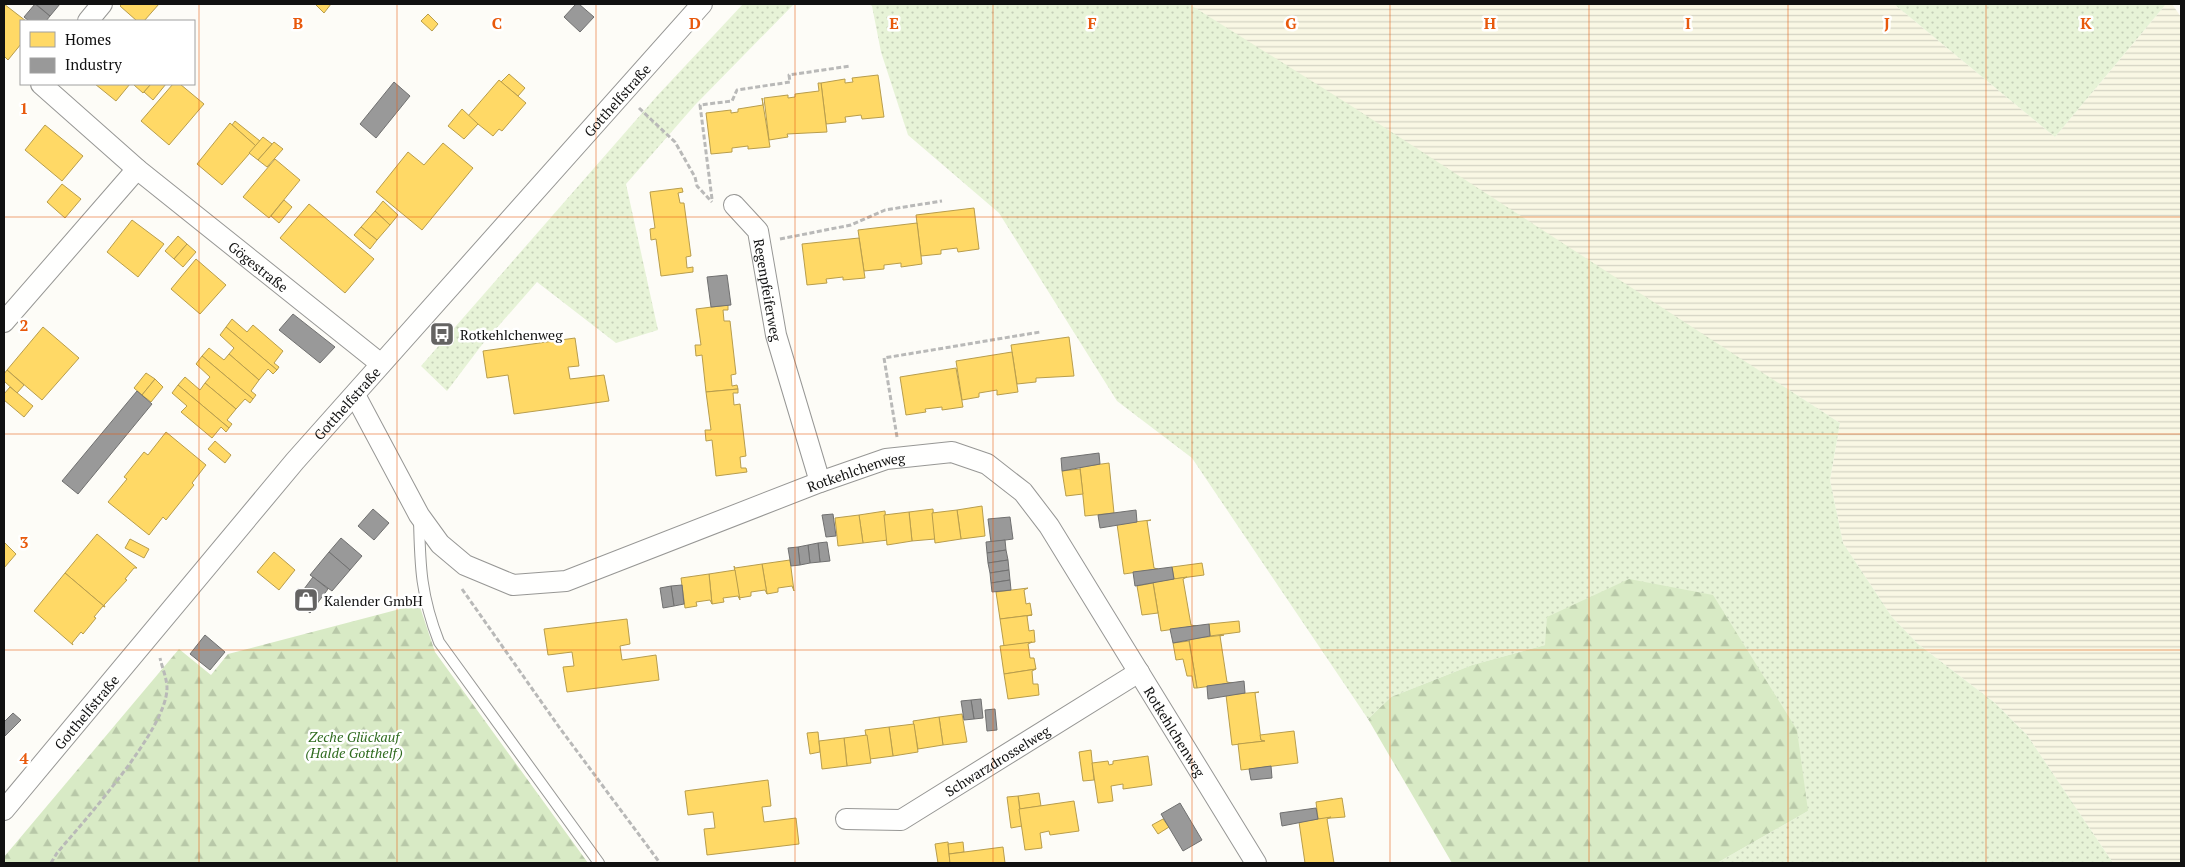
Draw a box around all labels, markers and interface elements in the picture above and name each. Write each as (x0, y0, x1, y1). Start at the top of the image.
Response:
text: B (293, 12, 303, 34)
text: C (492, 12, 502, 34)
text: D (689, 12, 701, 34)
text: E (889, 12, 899, 34)
text: F (1087, 12, 1097, 34)
text: G (1285, 12, 1297, 34)
text: H (1484, 12, 1496, 34)
text: I (1685, 12, 1691, 34)
text: J (1884, 12, 1890, 34)
text: K (2080, 12, 2092, 34)
legend (20, 20, 195, 85)
text: Homes (65, 29, 111, 49)
text: Industry (65, 54, 122, 74)
street label: Gotthelfstraße (579, 59, 654, 140)
text: 1 (19, 97, 29, 119)
street label: Gögestraße (225, 237, 293, 296)
street label: Regenpfeiferweg (750, 237, 787, 344)
text: 2 (19, 314, 29, 336)
bus stop icon: Rotkehlchenweg (429, 321, 455, 347)
place label: Rotkehlchenweg (460, 325, 563, 344)
street label: Gotthelfstraße (309, 363, 384, 444)
street label: Rotkehlchenweg (804, 447, 907, 496)
text: 3 (19, 531, 29, 553)
shop icon: Kalender GmbH (293, 587, 319, 613)
place label: Kalender GmbH (324, 591, 423, 610)
street label: Gotthelfstraße (49, 670, 123, 753)
street label: Rotkehlchenweg (1140, 683, 1210, 781)
street label: Schwarzdrosselweg (941, 720, 1054, 800)
park label: Zeche Glückauf (Halde Gotthelf) (305, 727, 403, 762)
text: 4 (19, 747, 29, 769)

